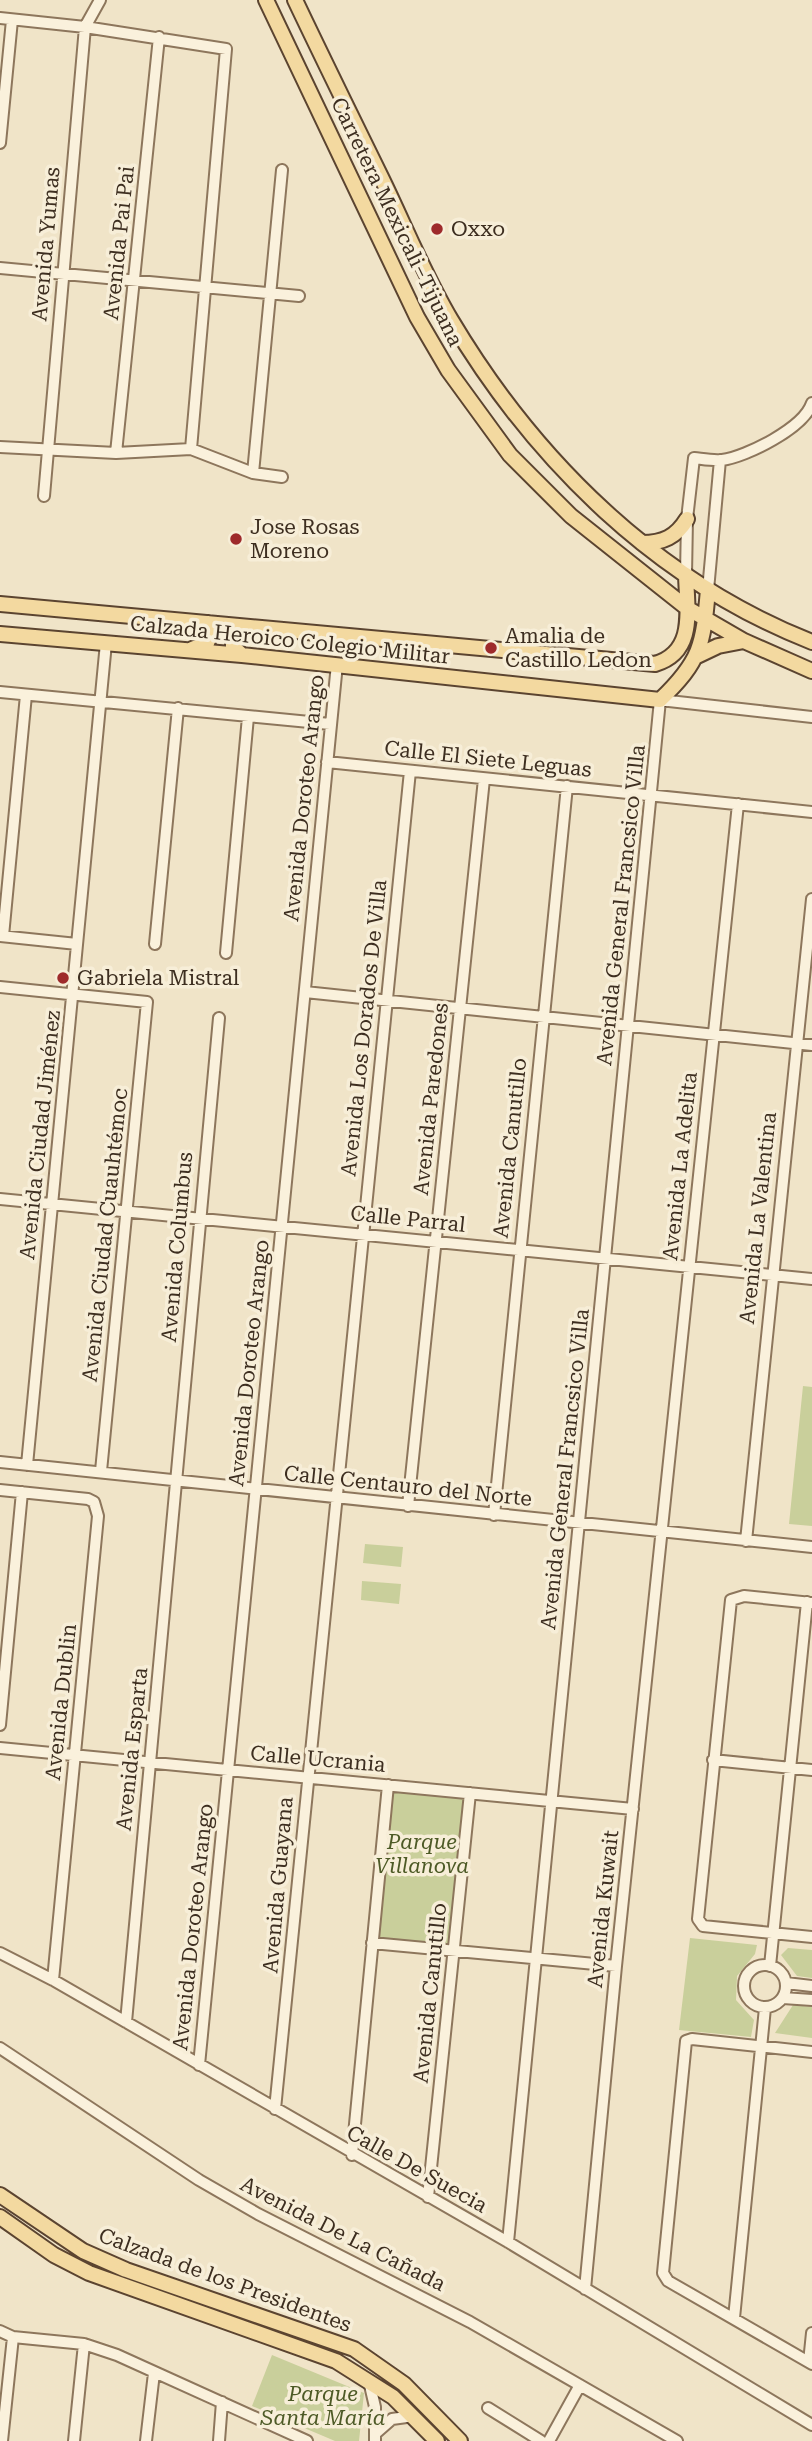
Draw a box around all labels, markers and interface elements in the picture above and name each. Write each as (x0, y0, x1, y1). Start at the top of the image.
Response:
street label: Carretera Mexicali–Tijuana (326, 94, 468, 351)
street label: Avenida Pai Pai (99, 164, 139, 321)
street label: Avenida Yumas (27, 166, 65, 322)
place label: Oxxo (451, 217, 505, 241)
marker: Oxxo (429, 221, 445, 237)
place label: Jose Rosas Moreno (250, 515, 360, 563)
marker: Jose Rosas Moreno (228, 531, 244, 547)
street label: Calzada Heroico Colegio Militar (129, 611, 451, 669)
place label: Amalia de Castillo Ledon (505, 624, 652, 672)
marker: Amalia de Castillo Ledon (483, 640, 499, 656)
street label: Avenida Doroteo Arango (279, 673, 329, 923)
street label: Calle El Siete Leguas (383, 736, 593, 782)
street label: Avenida General Francsico Villa (592, 743, 650, 1067)
street label: Avenida Los Dorados De Villa (336, 878, 392, 1178)
place label: Gabriela Mistral (77, 966, 240, 990)
marker: Gabriela Mistral (55, 970, 71, 986)
street label: Avenida Paredones (409, 1002, 453, 1196)
street label: Avenida Ciudad Jiménez (15, 1009, 65, 1261)
street label: Avenida Canutillo (489, 1057, 531, 1239)
street label: Avenida La Adelita (658, 1070, 702, 1261)
street label: Avenida Ciudad Cuauhtémoc (78, 1087, 132, 1383)
street label: Avenida La Valentina (735, 1110, 781, 1325)
street label: Avenida Columbus (157, 1151, 197, 1343)
street label: Calle Parral (349, 1201, 467, 1237)
street label: Avenida Doroteo Arango (224, 1238, 274, 1488)
street label: Avenida General Francsico Villa (536, 1307, 594, 1631)
street label: Calle Centauro del Norte (283, 1461, 533, 1511)
street label: Avenida Dublin (41, 1622, 81, 1781)
street label: Avenida Esparta (111, 1665, 153, 1832)
street label: Calle Ucrania (249, 1741, 387, 1777)
street label: Avenida Guayana (258, 1795, 298, 1974)
street label: Avenida Doroteo Arango (168, 1802, 218, 2052)
street label: Avenida Kuwait (583, 1829, 623, 1989)
park label: Parque Villanova (375, 1830, 469, 1878)
street label: Avenida Canutillo (409, 1902, 451, 2084)
street label: Calle De Suecia (342, 2120, 492, 2218)
street label: Avenida De La Cañada (237, 2172, 450, 2296)
street label: Calzada de los Presidentes (95, 2223, 355, 2337)
park label: Parque Santa María (260, 2382, 385, 2430)

